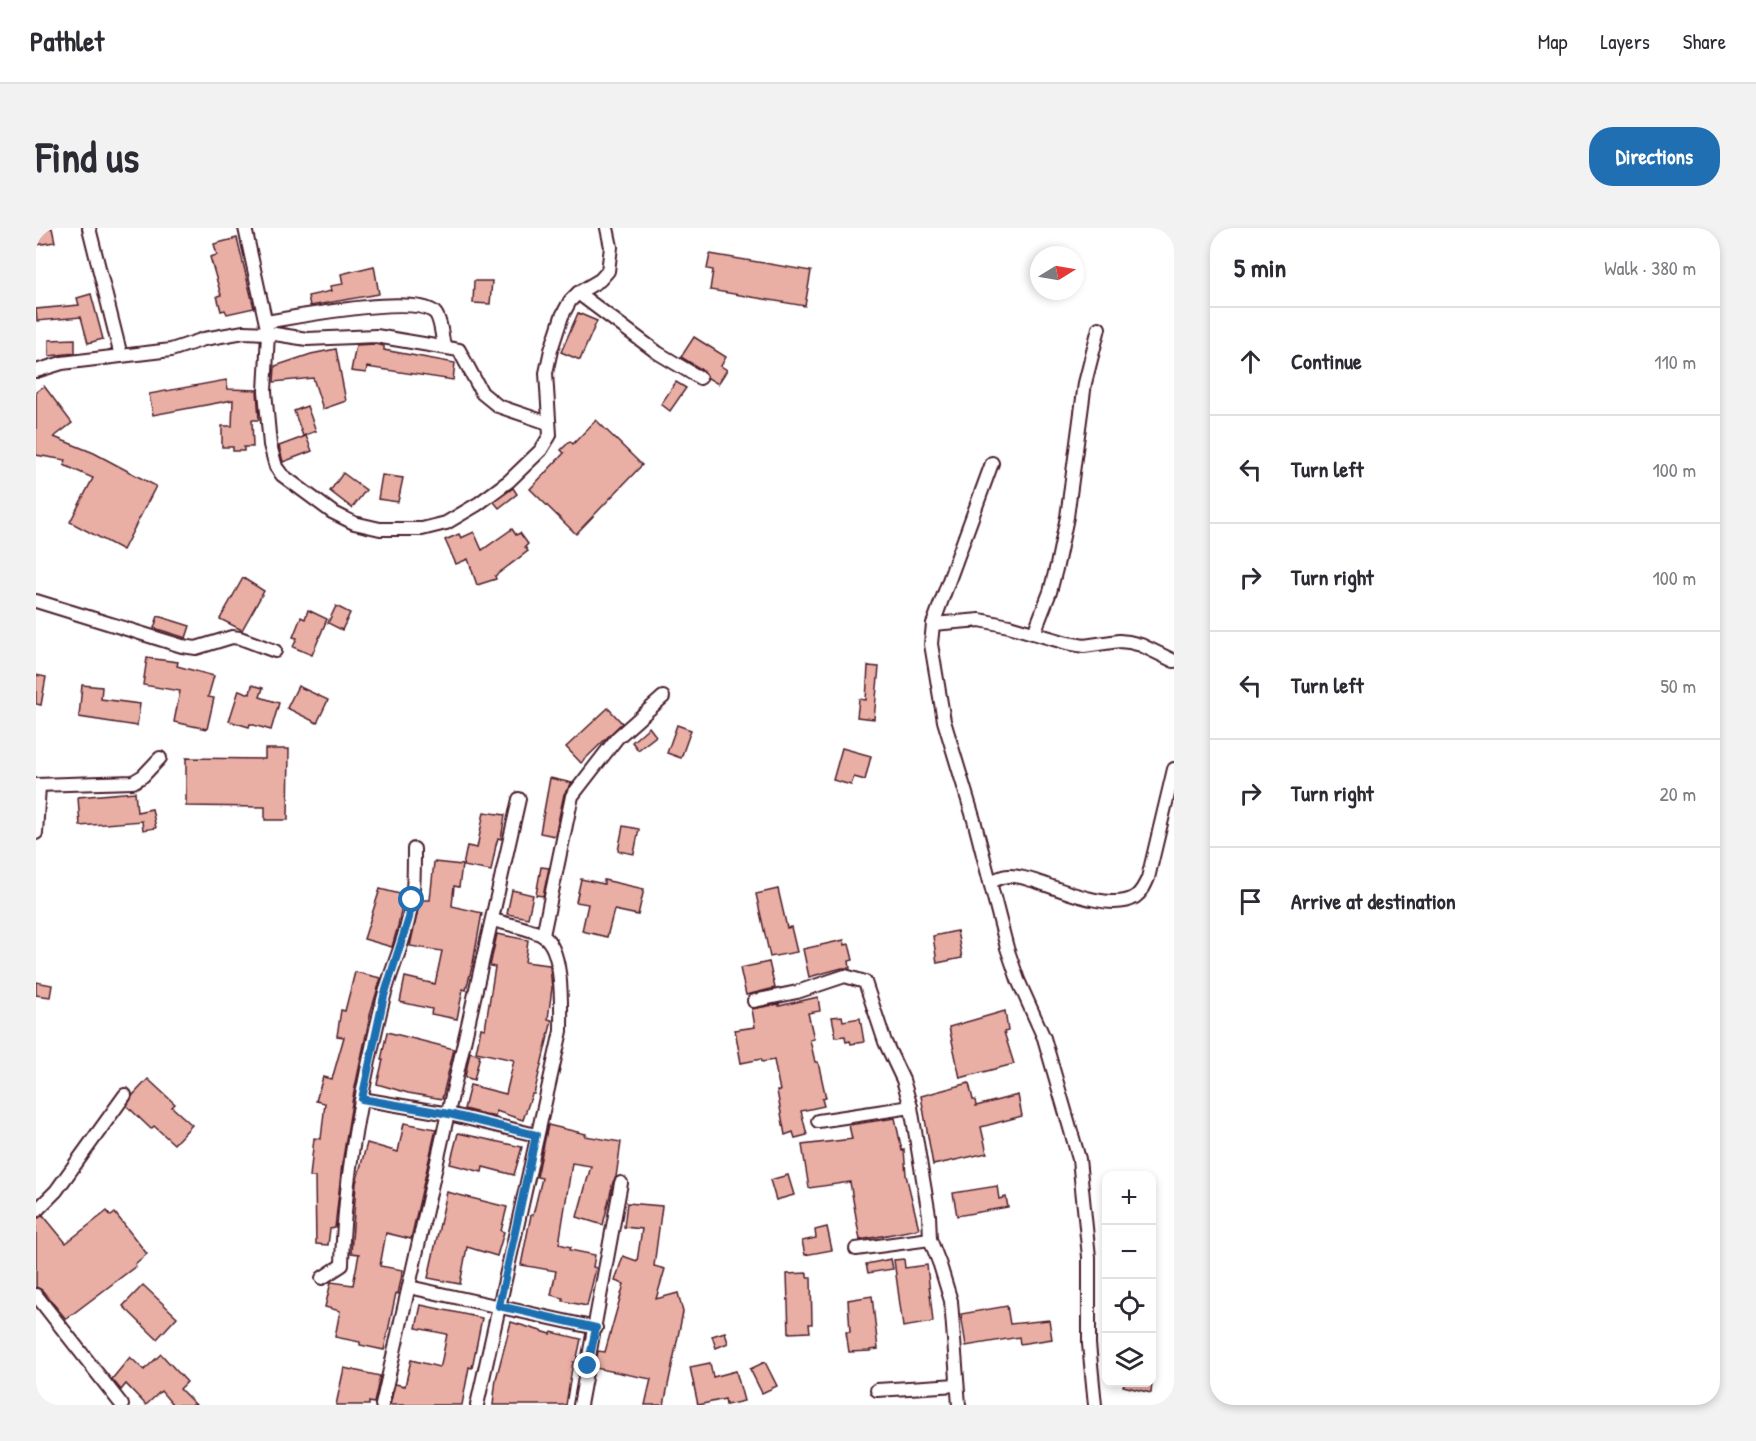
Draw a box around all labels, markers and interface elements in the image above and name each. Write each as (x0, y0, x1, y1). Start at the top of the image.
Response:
text: Pathlet (30, 22, 104, 60)
text: Map (1538, 27, 1567, 56)
text: Layers (1600, 27, 1650, 56)
text: Share (1683, 27, 1726, 56)
button: Directions (1589, 127, 1720, 186)
text: Find us (36, 128, 139, 185)
north arrow (1030, 246, 1084, 300)
text: 5 min (1234, 250, 1286, 285)
text: Walk · 380 m (1604, 254, 1696, 281)
icon: ahead (1234, 345, 1267, 378)
text: Continue (1291, 346, 1362, 376)
text: 110 m (1654, 348, 1696, 375)
icon: left (1234, 453, 1267, 486)
text: Turn left (1291, 454, 1364, 484)
text: 100 m (1653, 456, 1696, 483)
icon: right (1234, 561, 1267, 594)
text: Turn right (1291, 562, 1374, 592)
text: 100 m (1653, 564, 1696, 591)
icon: left (1234, 669, 1267, 702)
text: Turn left (1291, 670, 1364, 700)
text: 50 m (1660, 672, 1696, 699)
icon: right (1234, 777, 1267, 810)
text: Turn right (1291, 778, 1374, 808)
text: 20 m (1659, 780, 1696, 807)
icon: arrive (1234, 885, 1267, 918)
route start (398, 886, 424, 912)
text: Arrive at destination (1291, 886, 1456, 916)
map controls (1102, 1171, 1156, 1387)
button: + (1102, 1171, 1156, 1225)
button: − (1102, 1225, 1156, 1279)
button: locate (1102, 1279, 1156, 1333)
button: layers (1102, 1333, 1156, 1387)
route end (574, 1352, 600, 1378)

